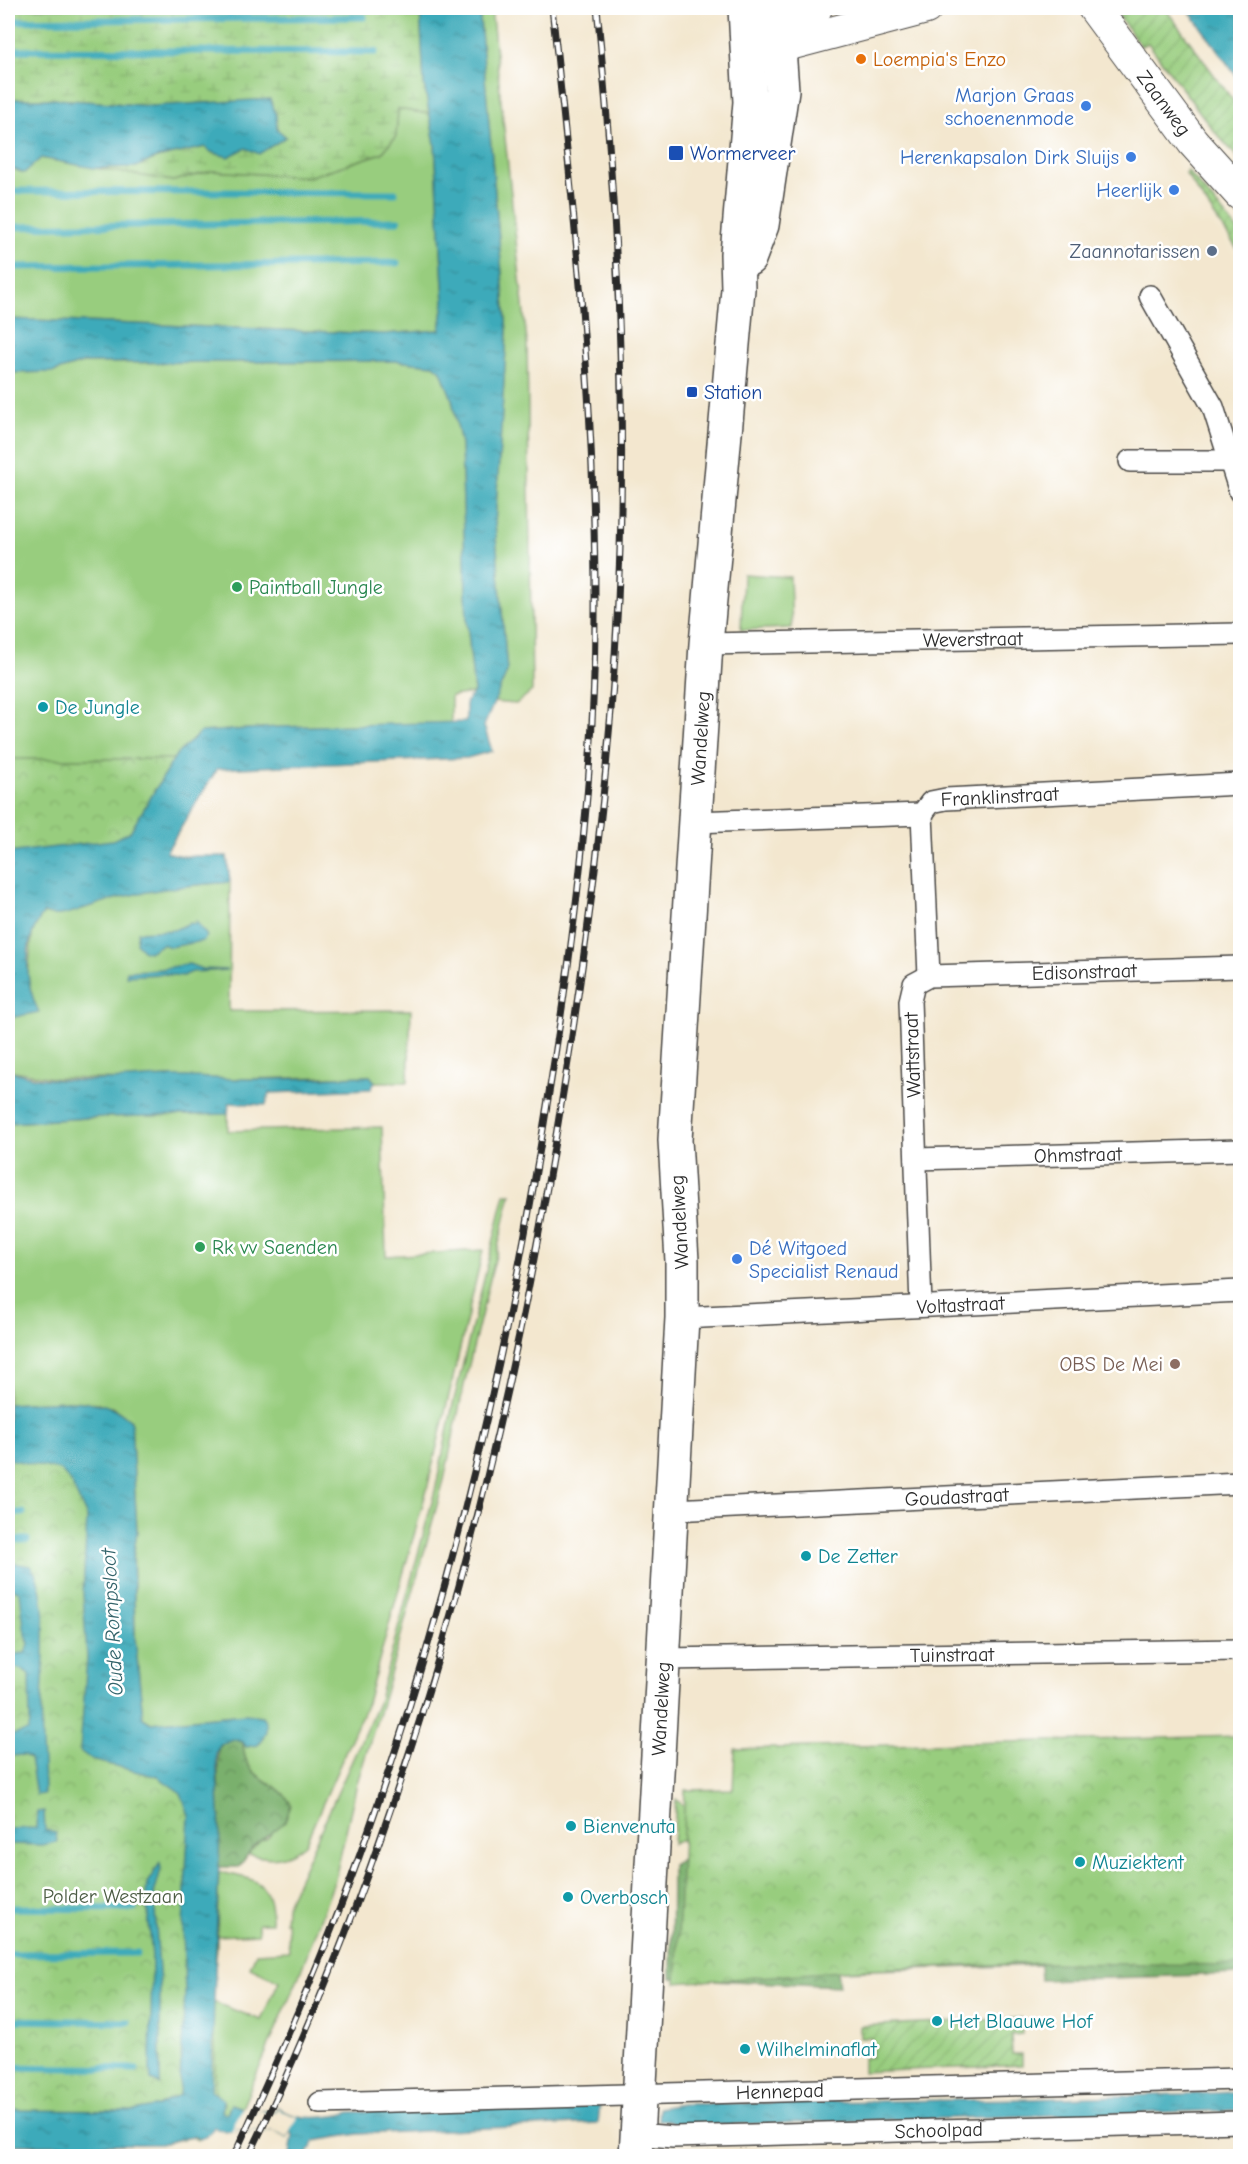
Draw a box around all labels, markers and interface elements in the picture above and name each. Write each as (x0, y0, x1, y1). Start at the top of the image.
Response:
place label: Loempia's Enzo (873, 48, 1006, 71)
marker: Loempia's Enzo (854, 52, 868, 66)
street label: Zaanweg (1132, 66, 1195, 140)
place label: Marjon Graas schoenenmode (945, 84, 1074, 130)
marker: Marjon Graas schoenenmode (1079, 99, 1093, 113)
place label: Wormerveer (690, 142, 796, 165)
marker: Wormerveer (667, 144, 685, 162)
place label: Herenkapsalon Dirk Sluijs (900, 146, 1119, 169)
marker: Herenkapsalon Dirk Sluijs (1124, 150, 1138, 164)
place label: Heerlijk (1096, 179, 1162, 202)
marker: Heerlijk (1167, 183, 1181, 197)
place label: Zaannotarissen (1070, 240, 1200, 263)
marker: Zaannotarissen (1205, 244, 1219, 258)
place label: Station (704, 381, 762, 404)
marker: Station (685, 385, 699, 399)
place label: Paintball Jungle (249, 576, 383, 599)
marker: Paintball Jungle (230, 580, 244, 594)
street label: Weverstraat (923, 627, 1024, 652)
street label: Wandelweg (686, 690, 715, 786)
place label: De Jungle (55, 696, 140, 719)
marker: De Jungle (36, 700, 50, 714)
street label: Franklinstraat (940, 782, 1061, 811)
street label: Edisonstraat (1031, 959, 1138, 985)
street label: Wattstraat (899, 1010, 925, 1098)
street label: Ohmstraat (1034, 1142, 1124, 1168)
street label: Wandelweg (666, 1174, 693, 1270)
place label: Rk vv Saenden (212, 1236, 338, 1259)
place label: Dé Witgoed Specialist Renaud (749, 1237, 899, 1283)
marker: Rk vv Saenden (193, 1240, 207, 1254)
marker: Dé Witgoed Specialist Renaud (730, 1252, 744, 1266)
street label: Voltastraat (916, 1291, 1006, 1319)
place label: OBS De Mei (1059, 1353, 1163, 1376)
marker: OBS De Mei (1168, 1357, 1182, 1371)
street label: Goudastraat (904, 1483, 1011, 1511)
place label: De Zetter (818, 1545, 898, 1568)
water label: Oude Rompsloot (96, 1546, 128, 1696)
marker: De Zetter (799, 1549, 813, 1563)
street label: Tuinstraat (910, 1643, 996, 1667)
street label: Wandelweg (647, 1661, 675, 1757)
place label: Bienvenuta (583, 1815, 676, 1838)
marker: Bienvenuta (564, 1819, 578, 1833)
place label: Muziektent (1092, 1851, 1185, 1874)
marker: Muziektent (1073, 1855, 1087, 1869)
park label: Polder Westzaan (43, 1885, 183, 1908)
place label: Overbosch (580, 1886, 669, 1909)
marker: Overbosch (561, 1890, 575, 1904)
place label: Het Blaauwe Hof (949, 2010, 1094, 2033)
marker: Het Blaauwe Hof (930, 2014, 944, 2028)
place label: Wilhelminaflat (757, 2038, 878, 2061)
marker: Wilhelminaflat (738, 2042, 752, 2056)
street label: Hennepad (735, 2079, 824, 2104)
street label: Schoolpad (894, 2118, 983, 2143)

